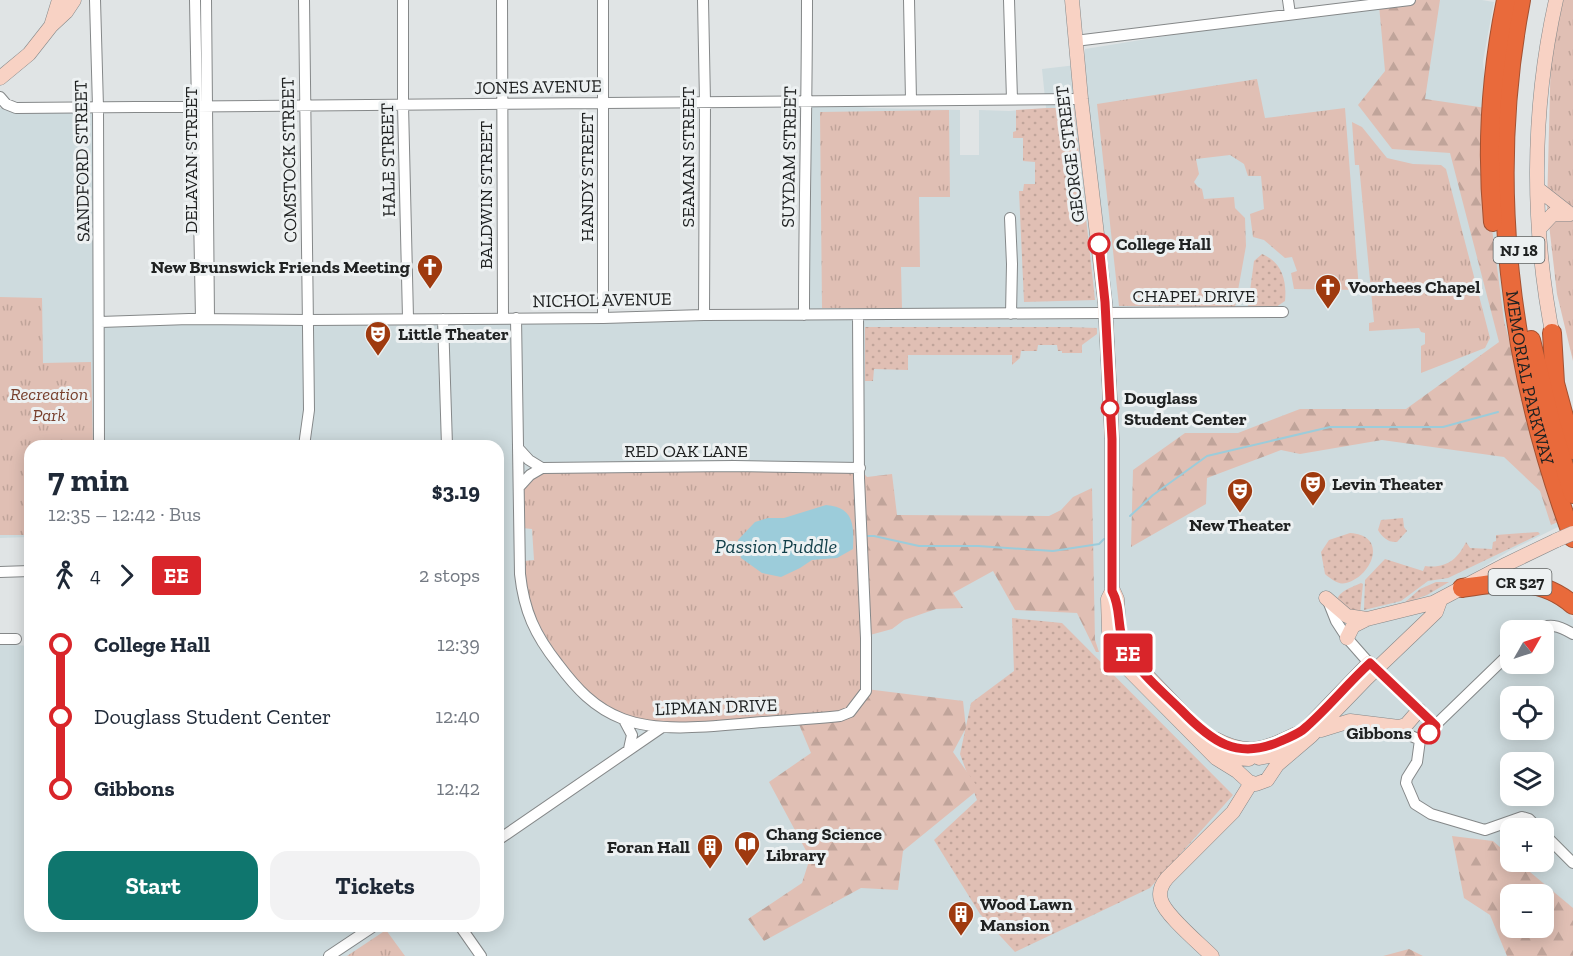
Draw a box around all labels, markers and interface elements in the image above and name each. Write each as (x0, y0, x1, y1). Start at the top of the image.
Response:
street label: JONES AVENUE (474, 75, 602, 99)
street label: COMSTOCK STREET (277, 77, 301, 243)
street label: SANDFORD STREET (70, 80, 94, 242)
street label: GEORGE STREET (1051, 84, 1089, 224)
street label: SUYDAM STREET (777, 86, 801, 228)
street label: DELAVAN STREET (180, 87, 202, 233)
street label: SEAMAN STREET (677, 87, 699, 227)
street label: HALE STREET (376, 103, 400, 217)
street label: HANDY STREET (576, 112, 598, 242)
street label: BALDWIN STREET (475, 121, 497, 269)
marker: College Hall (1088, 233, 1110, 255)
place label: College Hall (1116, 233, 1211, 255)
road number: NJ 18 (1494, 237, 1544, 263)
church icon: New Brunswick Friends Meeting (415, 252, 445, 290)
place label: New Brunswick Friends Meeting (151, 256, 410, 278)
church icon: Voorhees Chapel (1313, 272, 1343, 310)
place label: Voorhees Chapel (1348, 276, 1480, 298)
street label: CHAPEL DRIVE (1133, 285, 1255, 307)
street label: NICHOL AVENUE (532, 288, 672, 312)
street label: MEMORIAL PARKWAY (1501, 289, 1559, 468)
theatre icon: Little Theater (363, 319, 393, 357)
place label: Little Theater (398, 323, 509, 345)
park label: Recreation Park (10, 383, 88, 426)
place label: Douglass Student Center (1124, 387, 1247, 430)
marker: Douglass Student Center (1101, 399, 1119, 417)
street label: RED OAK LANE (624, 440, 748, 462)
text: 7 min (48, 460, 129, 499)
theatre icon: Levin Theater (1298, 469, 1328, 507)
place label: Levin Theater (1332, 473, 1443, 495)
theatre icon: New Theater (1225, 476, 1255, 514)
text: $3.19 (432, 478, 480, 505)
text: 12:35 – 12:42 · Bus (48, 502, 201, 526)
place label: New Theater (1189, 514, 1291, 536)
water label: Passion Puddle (715, 534, 837, 558)
icon: walk (48, 559, 81, 592)
icon: forward (110, 559, 143, 592)
text: 4 (90, 563, 101, 587)
text: EE (164, 563, 189, 588)
text: 2 stops (419, 563, 480, 587)
road number: CR 527 (1488, 569, 1552, 595)
north arrow (1500, 620, 1554, 674)
map controls (1500, 620, 1554, 938)
text: College Hall (94, 631, 210, 658)
text: 12:39 (437, 632, 480, 656)
line badge: EE (1101, 634, 1155, 672)
text: EE (1116, 641, 1140, 666)
button: locate (1500, 686, 1554, 740)
street label: LIPMAN DRIVE (654, 694, 778, 720)
text: Douglass Student Center (94, 703, 331, 730)
text: 12:40 (435, 704, 480, 728)
place label: Gibbons (1346, 722, 1412, 744)
marker: Gibbons (1418, 722, 1440, 744)
button: layers (1500, 752, 1554, 806)
text: Gibbons (94, 775, 174, 802)
text: 12:42 (436, 776, 480, 800)
button: + (1500, 818, 1554, 872)
place label: Chang Science Library (766, 823, 882, 866)
library icon: Chang Science Library (732, 829, 762, 867)
building icon: Foran Hall (695, 832, 725, 870)
place label: Foran Hall (607, 836, 690, 858)
button: Start (48, 851, 258, 920)
button: Tickets (270, 851, 480, 920)
button: − (1500, 884, 1554, 938)
place label: Wood Lawn Mansion (980, 893, 1073, 936)
building icon: Wood Lawn Mansion (946, 899, 976, 937)

